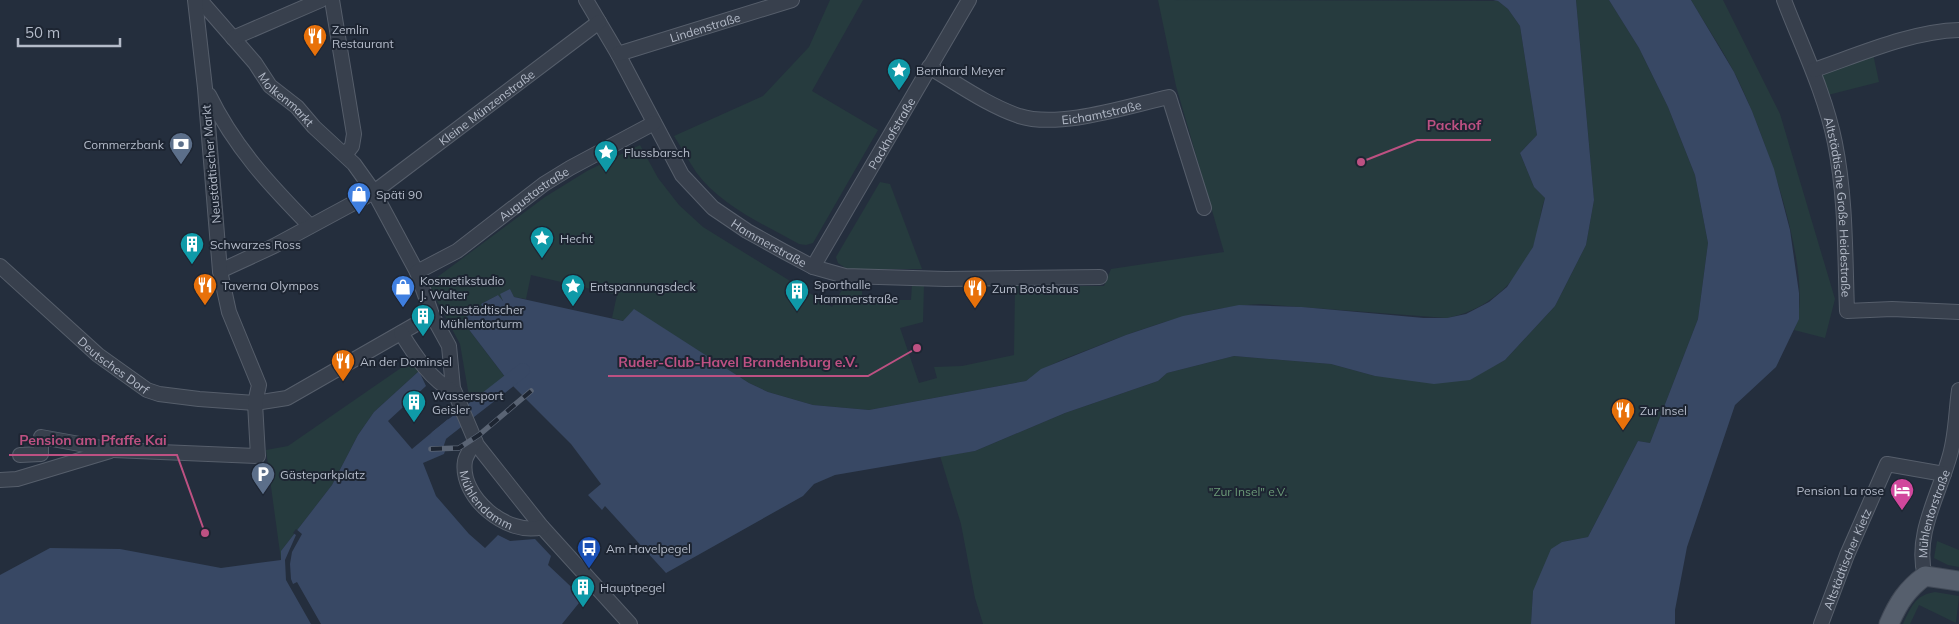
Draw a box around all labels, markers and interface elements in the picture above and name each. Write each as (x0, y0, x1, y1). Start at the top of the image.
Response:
street label: Lindenstraße (668, 9, 742, 45)
scale bar (18, 15, 120, 47)
place label: Zemlin Restaurant (332, 22, 394, 51)
text: 50 m (25, 23, 60, 42)
restaurant icon: Zemlin Restaurant (302, 23, 328, 57)
place icon: Bernhard Meyer (886, 57, 912, 91)
place label: Bernhard Meyer (916, 63, 1005, 78)
street label: Kleine Münzenstraße (435, 66, 537, 148)
street label: Molkenmarkt (255, 69, 317, 129)
street label: Packhofstraße (864, 95, 918, 172)
street label: Eichamtstraße (1061, 97, 1143, 127)
street label: Neustädtischer Markt (198, 104, 224, 224)
callout: Packhof (1417, 111, 1491, 140)
street label: Altstädtische Große Heidestraße (1821, 115, 1854, 297)
text: Packhof (1427, 116, 1482, 134)
bank icon: Commerzbank (168, 131, 194, 165)
place label: Commerzbank (84, 137, 165, 152)
place icon: Flussbarsch (593, 139, 619, 173)
place label: Flussbarsch (624, 145, 690, 160)
street label: Augustastraße (495, 163, 571, 224)
shop icon: Späti 90 (346, 181, 372, 215)
place label: Späti 90 (376, 187, 422, 202)
street label: Hammerstraße (729, 215, 809, 270)
place icon: Hecht (529, 225, 555, 259)
building icon: Schwarzes Ross (179, 231, 205, 265)
place label: Hecht (560, 231, 593, 246)
place label: Schwarzes Ross (210, 237, 301, 252)
restaurant icon: Taverna Olympos (192, 272, 218, 306)
place label: Kosmetikstudio J. Walter (420, 273, 505, 302)
place icon: Entspannungsdeck (560, 273, 586, 307)
shop icon: Kosmetikstudio J. Walter (390, 274, 416, 308)
restaurant icon: Zum Bootshaus (962, 275, 988, 309)
place label: Sporthalle Hammerstraße (814, 277, 898, 306)
place label: Taverna Olympos (222, 278, 319, 293)
building icon: Sporthalle Hammerstraße (784, 278, 810, 312)
place label: Entspannungsdeck (590, 279, 697, 294)
place label: Zum Bootshaus (992, 281, 1079, 296)
place label: Neustädtischer Mühlentorturm (440, 302, 524, 331)
building icon: Neustädtischer Mühlentorturm (410, 303, 436, 337)
street label: Deutsches Dorf (75, 333, 153, 397)
callout: Ruder-Club-Havel Brandenburg e.V. (608, 347, 868, 376)
restaurant icon: An der Dominsel (330, 348, 356, 382)
text: Ruder-Club-Havel Brandenburg e.V. (618, 353, 858, 371)
place label: An der Dominsel (360, 354, 452, 369)
place label: Wassersport Geisler (432, 388, 503, 417)
building icon: Wassersport Geisler (401, 389, 427, 423)
restaurant icon: Zur Insel (1610, 397, 1636, 431)
place label: Zur Insel (1640, 403, 1687, 418)
callout: Pension am Pfaffe Kai (9, 426, 177, 455)
text: Pension am Pfaffe Kai (19, 431, 167, 449)
parking icon: Gästeparkplatz (250, 461, 276, 495)
place label: Gästeparkplatz (280, 467, 365, 482)
street label: Mühlentorstraße (1915, 467, 1952, 558)
street label: Mühlendamm (457, 469, 515, 532)
hotel icon: Pension La rose (1889, 477, 1915, 511)
place label: Pension La rose (1797, 483, 1884, 498)
park label: "Zur Insel" e.V. (1209, 484, 1287, 499)
street label: Altstädtischer Kietz (1820, 506, 1874, 612)
bus stop icon: Am Havelpegel (576, 535, 602, 569)
place label: Am Havelpegel (606, 541, 691, 556)
building icon: Hauptpegel (570, 574, 596, 608)
place label: Hauptpegel (600, 580, 665, 595)

